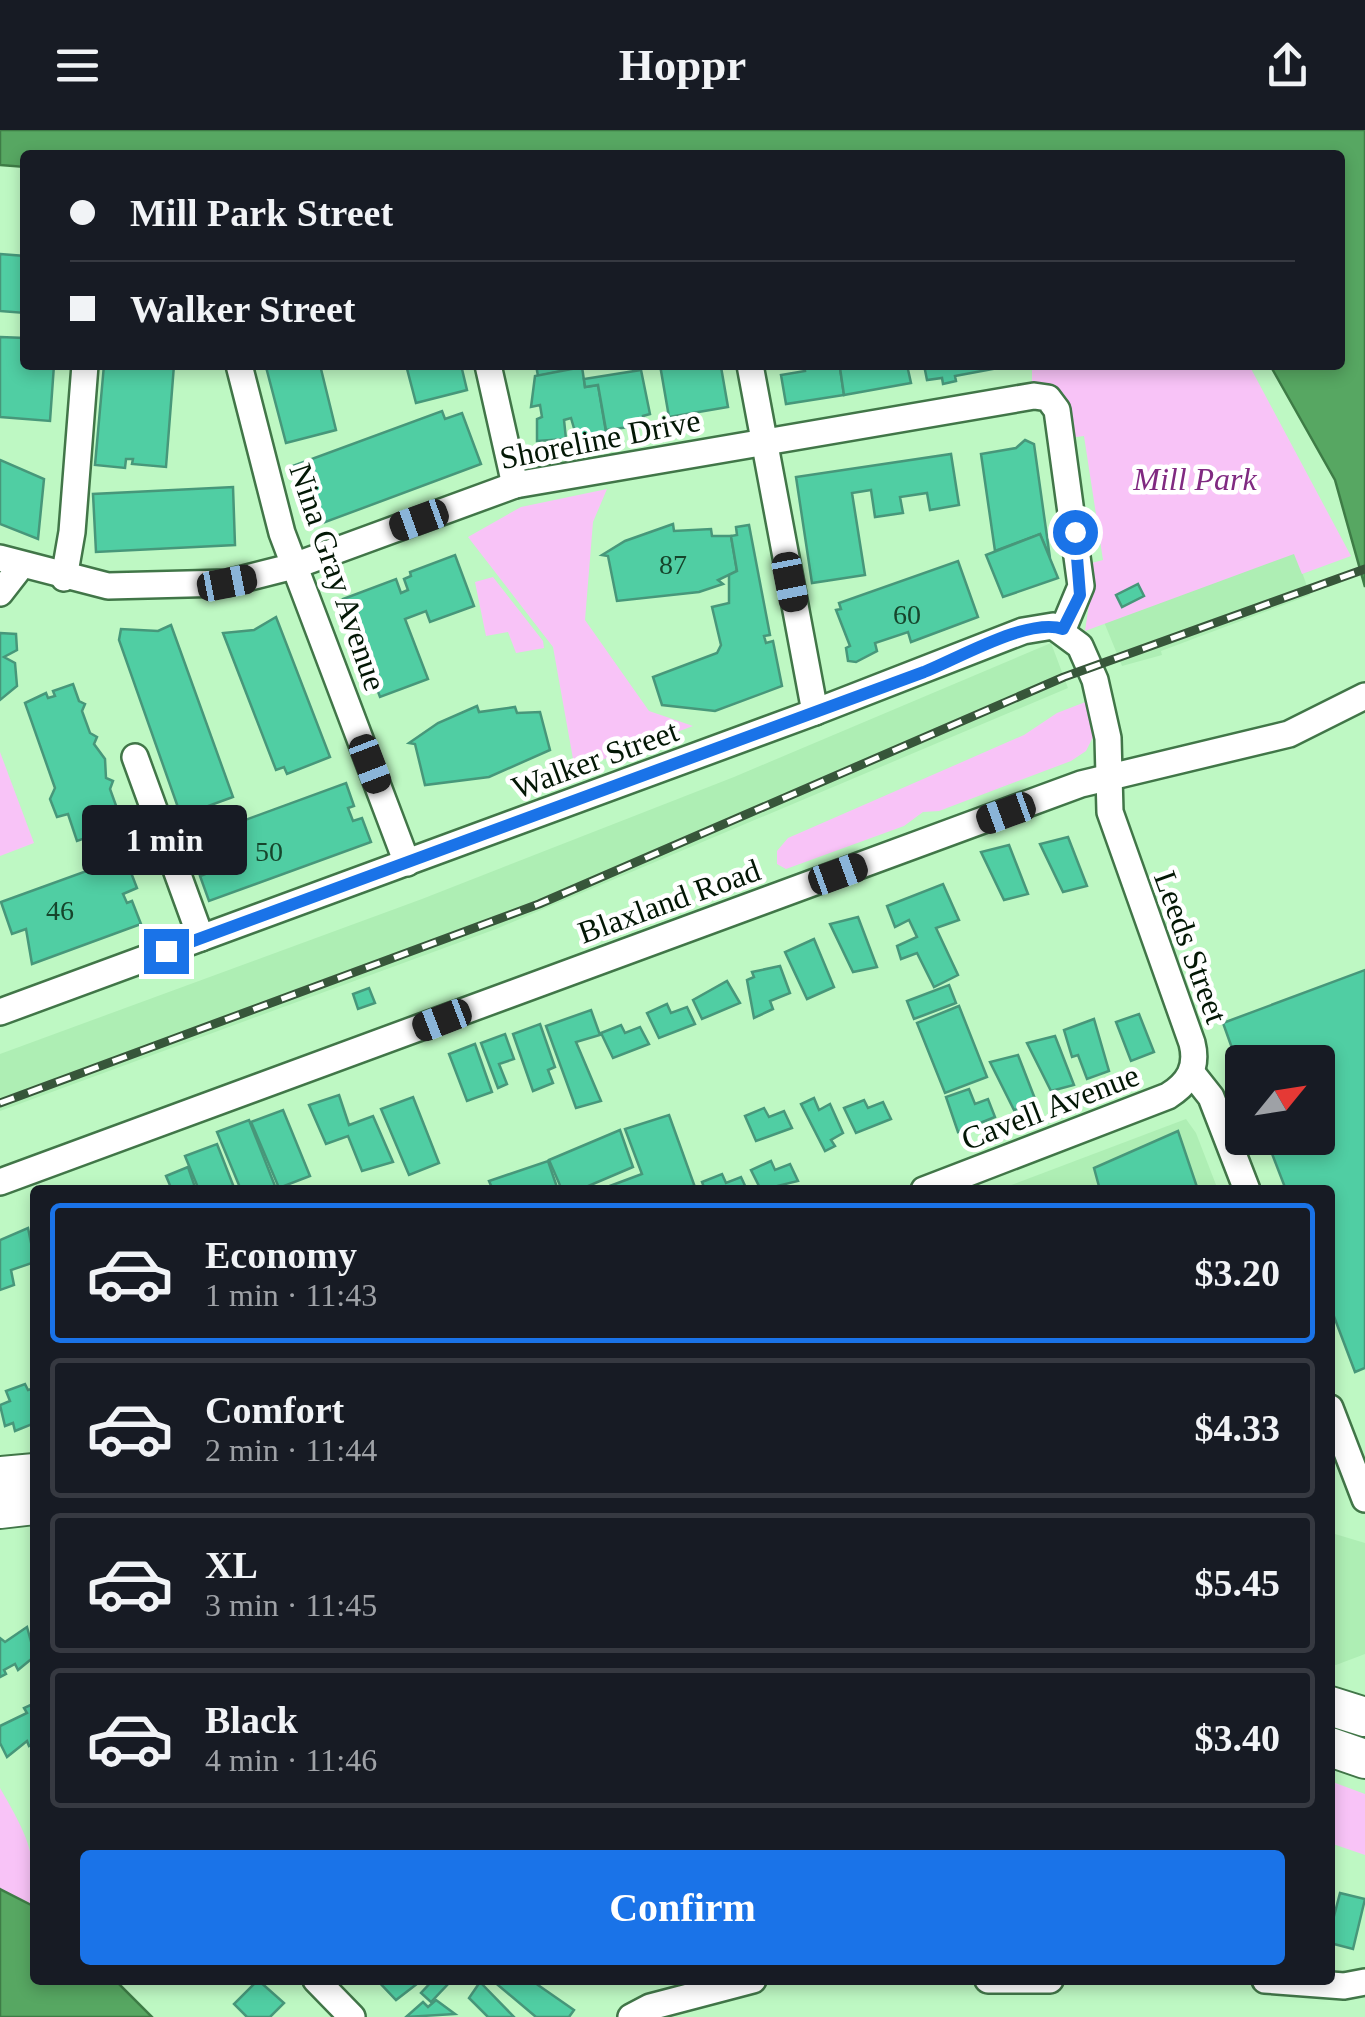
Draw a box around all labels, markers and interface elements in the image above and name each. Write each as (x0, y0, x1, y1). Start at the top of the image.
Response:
icon: menu (50, 38, 105, 93)
icon: share (1260, 38, 1315, 93)
text: Hoppr (619, 40, 746, 90)
text: Mill Park Street (130, 192, 393, 234)
text: Walker Street (130, 288, 356, 330)
street label: Shoreline Drive (497, 402, 703, 476)
street label: Nina Gray Avenue (282, 459, 394, 695)
park label: Mill Park (1132, 461, 1258, 497)
car (386, 496, 452, 544)
route start (1053, 510, 1098, 555)
house number: 87 (659, 549, 687, 580)
car (770, 550, 810, 614)
car (195, 563, 259, 603)
house number: 60 (893, 599, 921, 630)
street label: Walker Street (507, 712, 683, 806)
car (345, 731, 395, 797)
car (973, 789, 1039, 837)
callout: 1 min (84, 806, 248, 876)
text: 1 min (126, 822, 203, 858)
house number: 50 (255, 836, 283, 867)
car (805, 850, 871, 898)
street label: Blaxland Road (573, 851, 765, 951)
street label: Leeds Street (1147, 866, 1235, 1028)
house number: 46 (46, 895, 74, 926)
route end (144, 929, 189, 974)
car (409, 995, 475, 1045)
north arrow (1225, 1045, 1335, 1155)
map controls (1225, 1045, 1335, 1155)
street label: Cavell Avenue (956, 1057, 1144, 1157)
icon: car (85, 1228, 175, 1318)
text: Economy (205, 1234, 357, 1276)
text: $3.20 (1195, 1252, 1280, 1294)
text: 1 min · 11:43 (205, 1277, 377, 1313)
icon: car (85, 1383, 175, 1473)
text: Comfort (205, 1389, 344, 1431)
text: $4.33 (1195, 1407, 1280, 1449)
text: 2 min · 11:44 (205, 1432, 377, 1468)
icon: car (85, 1538, 175, 1628)
text: XL (205, 1544, 258, 1586)
text: $5.45 (1195, 1562, 1280, 1604)
text: 3 min · 11:45 (205, 1587, 377, 1623)
icon: car (85, 1693, 175, 1783)
text: Black (205, 1699, 298, 1741)
text: $3.40 (1195, 1717, 1280, 1759)
text: 4 min · 11:46 (205, 1742, 377, 1778)
button: Confirm (80, 1850, 1285, 1965)

